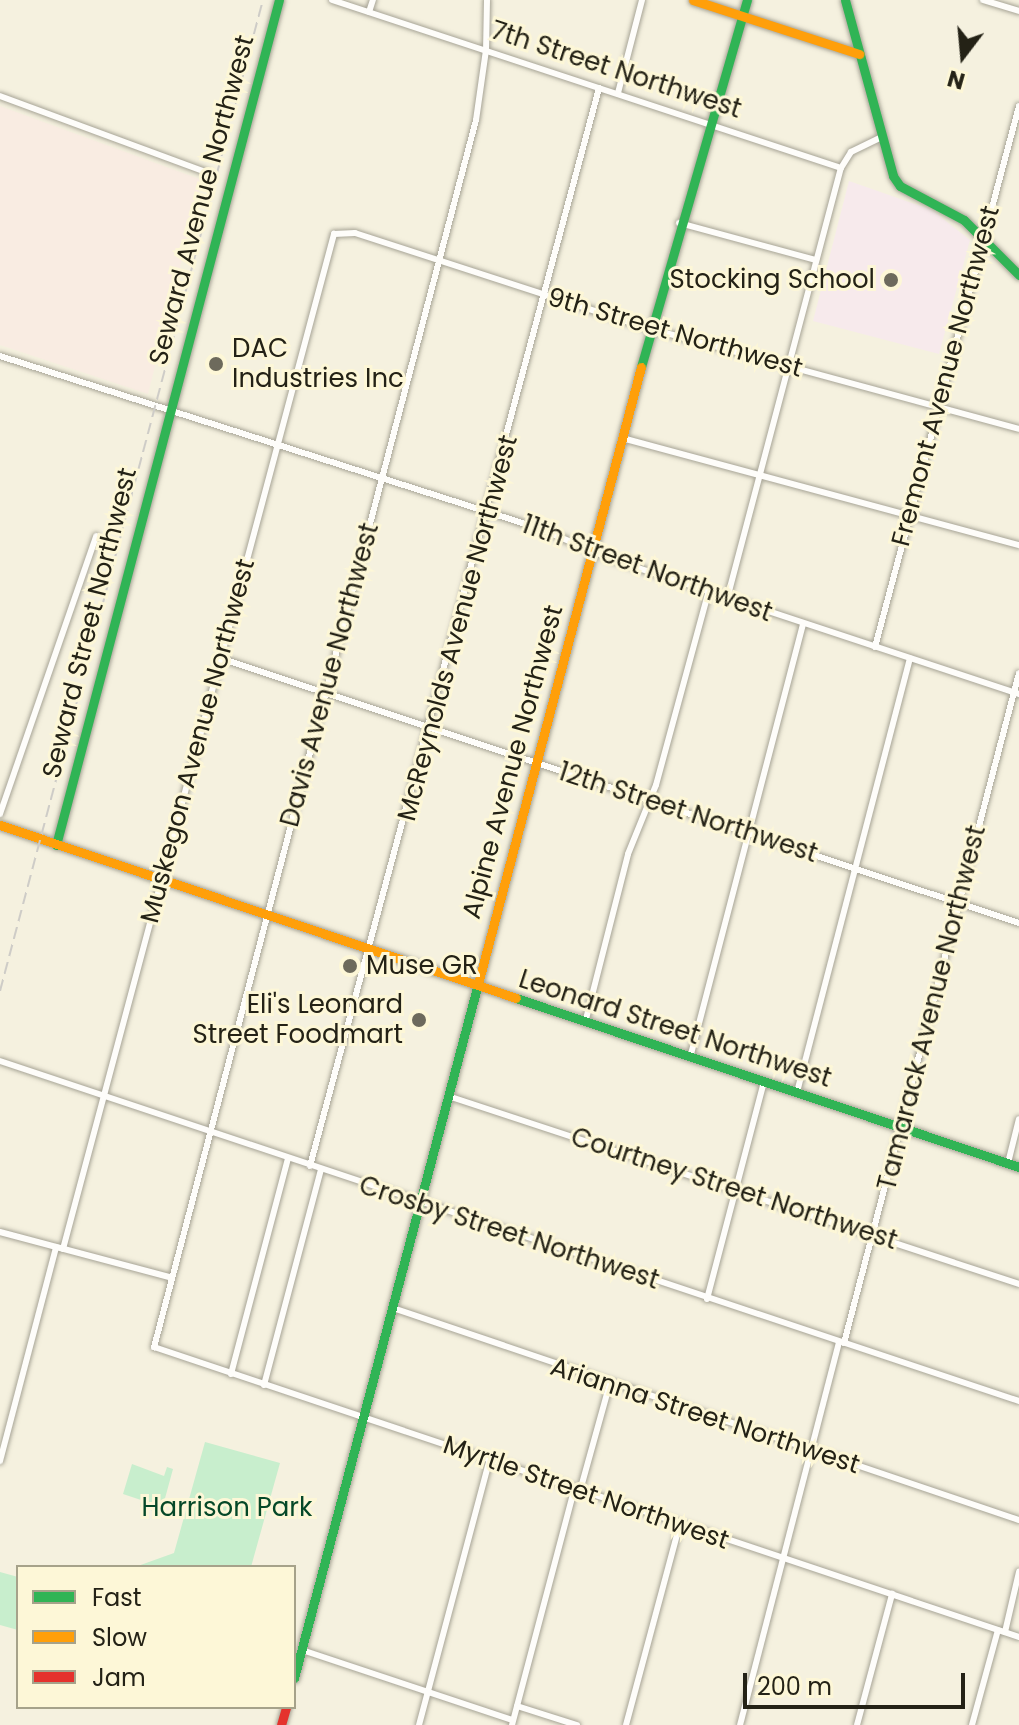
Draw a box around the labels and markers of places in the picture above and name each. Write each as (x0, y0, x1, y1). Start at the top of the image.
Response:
place label: Stocking School (670, 264, 875, 296)
marker: Stocking School (882, 271, 900, 289)
place label: DAC Industries Inc (232, 333, 404, 394)
marker: DAC Industries Inc (207, 355, 225, 373)
place label: Muse GR (366, 950, 478, 982)
marker: Muse GR (341, 957, 359, 975)
place label: Eli's Leonard Street Foodmart (192, 989, 403, 1050)
marker: Eli's Leonard Street Foodmart (410, 1011, 428, 1029)

